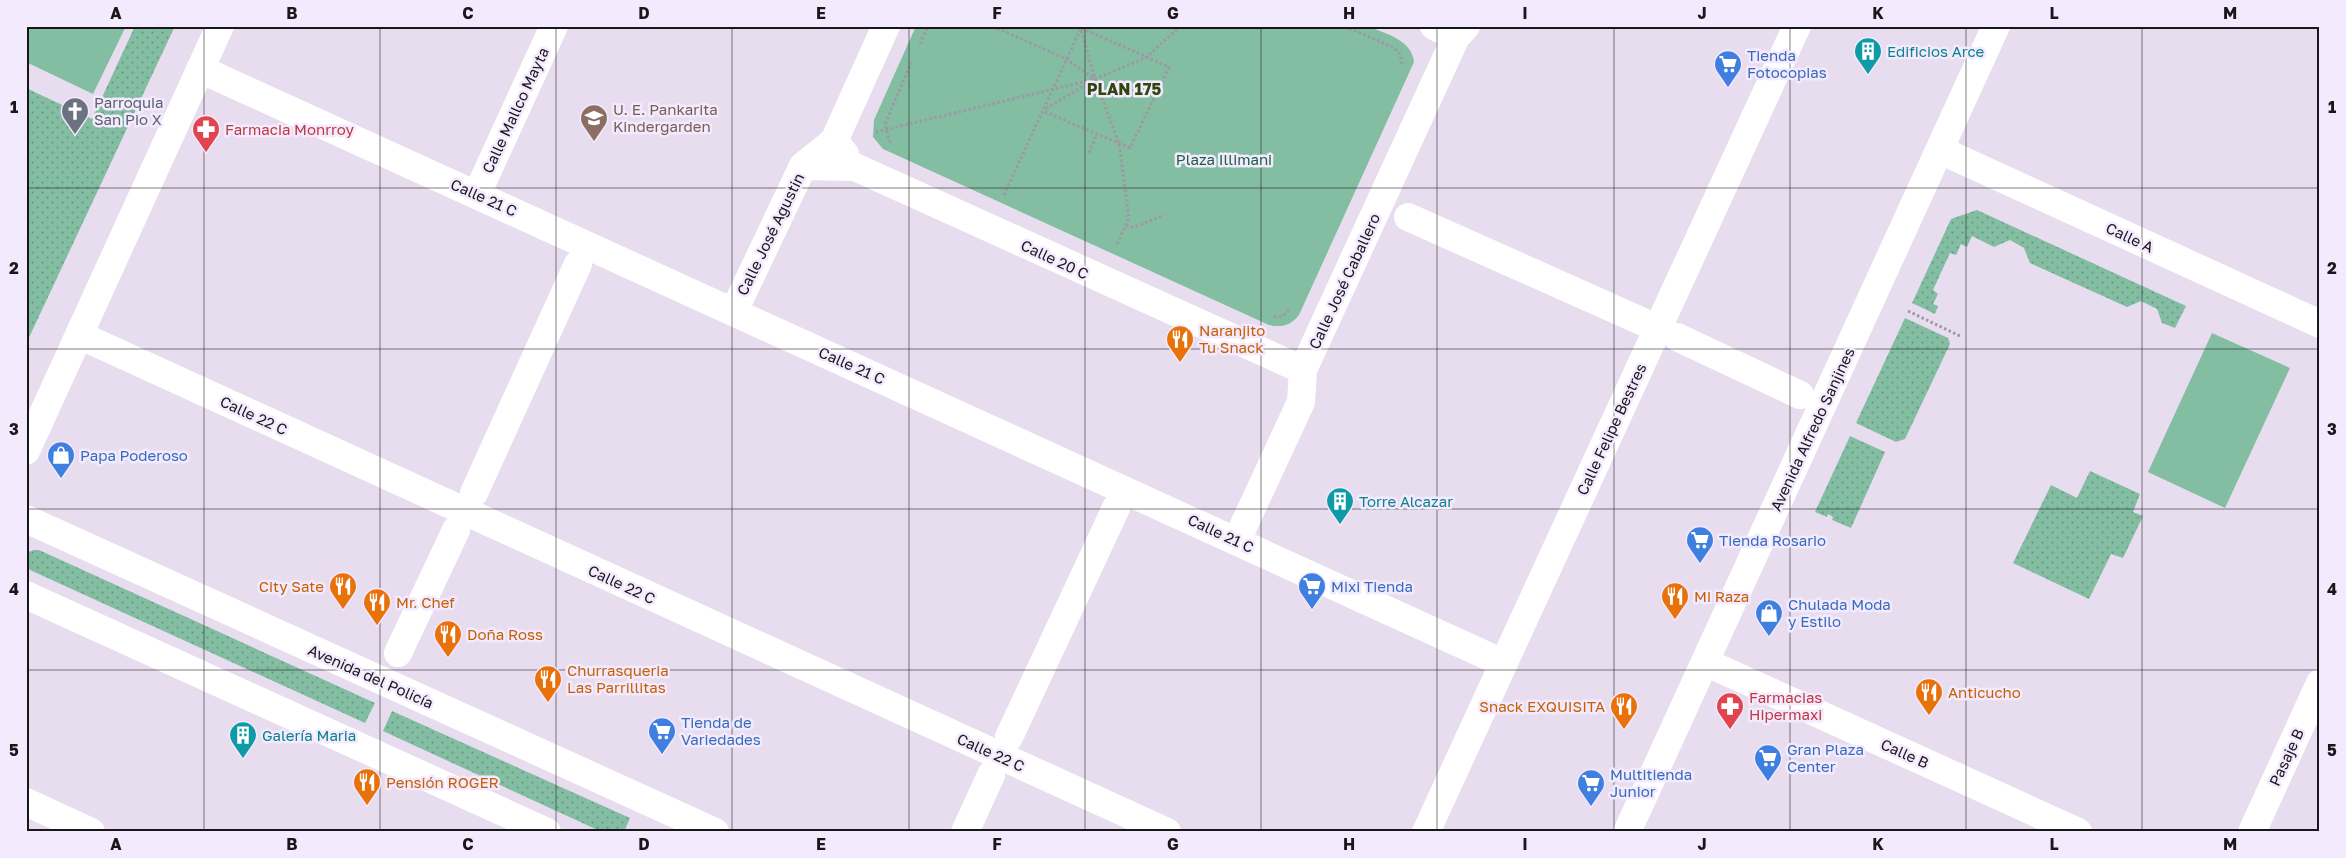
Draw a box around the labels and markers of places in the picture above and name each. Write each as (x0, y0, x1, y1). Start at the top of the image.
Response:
building icon: Edificios Arce (1853, 36, 1883, 75)
place label: Edificios Arce (1887, 42, 1985, 60)
place label: Tienda Fotocopias (1747, 46, 1827, 81)
supermarket icon: Tienda Fotocopias (1713, 49, 1743, 88)
place label: Parroquia San Pio X (94, 93, 164, 128)
church icon: Parroquia San Pio X (60, 96, 90, 135)
place label: U. E. Pankarita Kindergarden (613, 100, 718, 135)
school or university icon: U. E. Pankarita Kindergarden (579, 103, 609, 142)
pharmacy icon: Farmacia Monrroy (191, 114, 221, 153)
place label: Farmacia Monrroy (225, 120, 354, 138)
place label: Naranjito Tu Snack (1199, 321, 1265, 356)
restaurant icon: Naranjito Tu Snack (1165, 324, 1195, 363)
shop icon: Papa Poderoso (46, 440, 76, 479)
place label: Papa Poderoso (80, 446, 188, 464)
building icon: Torre Alcazar (1325, 486, 1355, 525)
place label: Torre Alcazar (1359, 492, 1453, 510)
supermarket icon: Tienda Rosario (1685, 525, 1715, 564)
place label: Tienda Rosario (1719, 531, 1826, 549)
restaurant icon: City Sate (328, 571, 358, 610)
supermarket icon: Mixi Tienda (1297, 571, 1327, 610)
place label: City Sate (259, 577, 324, 595)
place label: Mixi Tienda (1331, 577, 1413, 595)
restaurant icon: Mi Raza (1660, 581, 1690, 620)
restaurant icon: Mr. Chef (362, 587, 392, 626)
place label: Mi Raza (1694, 587, 1749, 605)
place label: Mr. Chef (396, 593, 455, 611)
place label: Chulada Moda y Estilo (1788, 595, 1891, 630)
shop icon: Chulada Moda y Estilo (1754, 598, 1784, 637)
restaurant icon: Doña Ross (433, 619, 463, 658)
place label: Doña Ross (467, 625, 543, 643)
place label: Churrasqueria Las Parrillitas (567, 661, 669, 696)
restaurant icon: Churrasqueria Las Parrillitas (533, 664, 563, 703)
restaurant icon: Anticucho (1914, 677, 1944, 716)
place label: Anticucho (1948, 683, 2021, 701)
place label: Farmacias Hipermaxi (1749, 688, 1822, 723)
restaurant icon: Snack EXQUISITA (1609, 691, 1639, 730)
pharmacy icon: Farmacias Hipermaxi (1715, 691, 1745, 730)
place label: Snack EXQUISITA (1479, 697, 1605, 715)
place label: Tienda de Variedades (681, 713, 761, 748)
supermarket icon: Tienda de Variedades (647, 716, 677, 755)
building icon: Galería Maria (228, 720, 258, 759)
place label: Galería Maria (262, 726, 356, 744)
place label: Gran Plaza Center (1787, 740, 1864, 775)
supermarket icon: Gran Plaza Center (1753, 743, 1783, 782)
place label: Multitienda Junior (1610, 765, 1692, 800)
restaurant icon: Pensión ROGER (352, 767, 382, 806)
supermarket icon: Multitienda Junior (1576, 768, 1606, 807)
place label: Pensión ROGER (386, 773, 499, 791)

